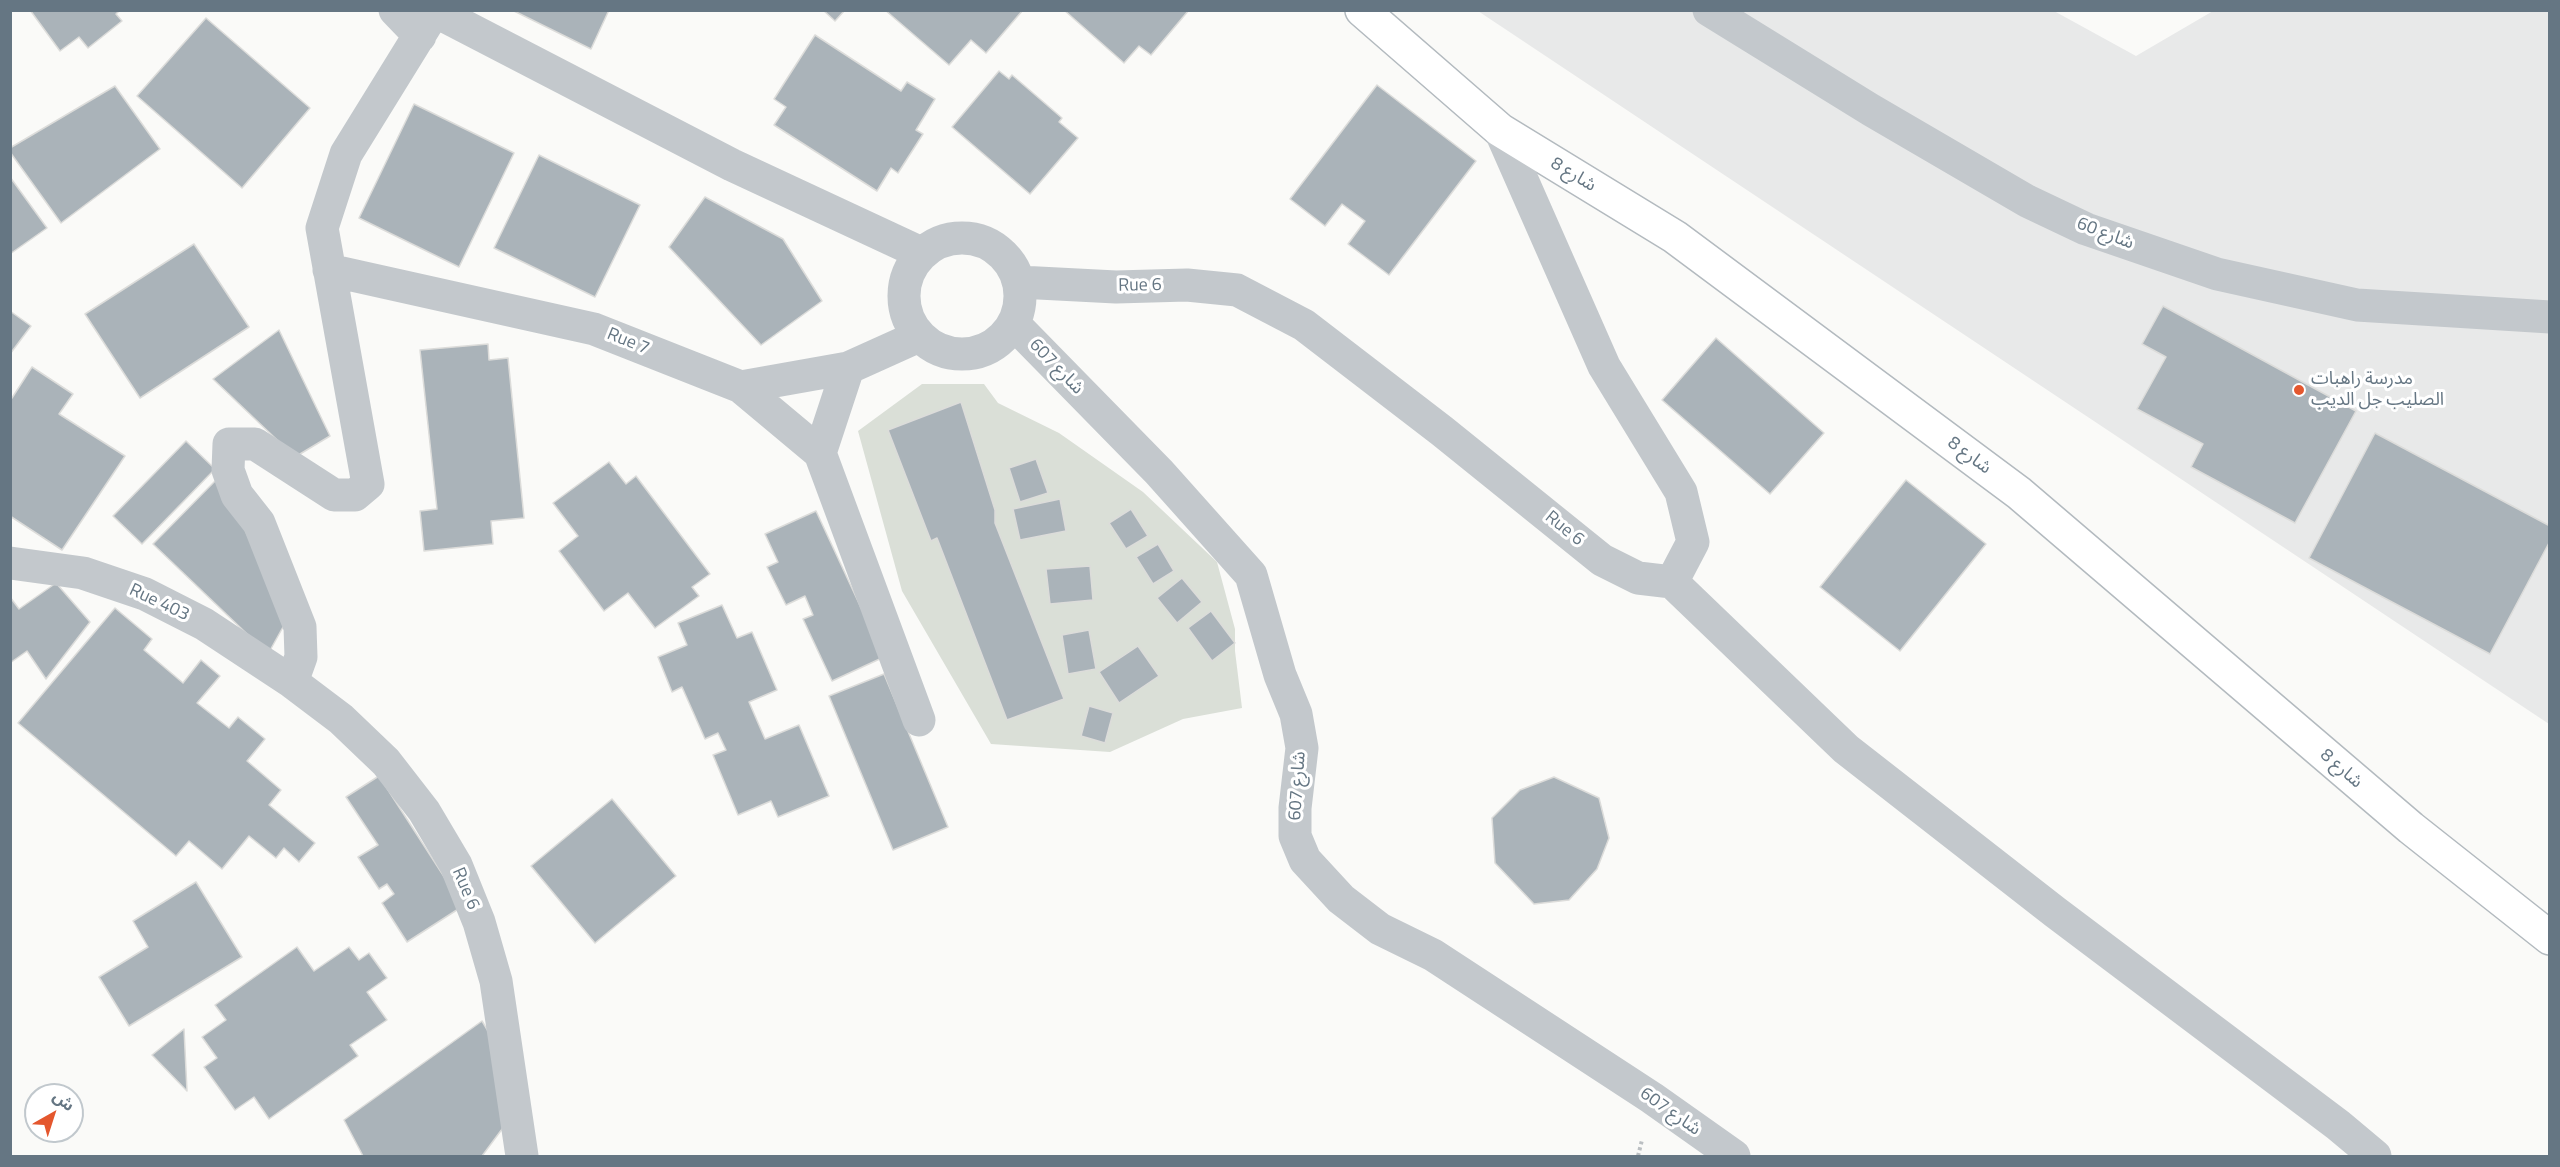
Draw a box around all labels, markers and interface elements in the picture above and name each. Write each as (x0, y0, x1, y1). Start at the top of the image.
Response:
street label: شارع 8 (1546, 153, 1600, 197)
street label: شارع 60 (2073, 213, 2137, 255)
street label: Rue 6 (1118, 275, 1162, 297)
street label: Rue 7 (604, 324, 652, 360)
street label: شارع 607 (1024, 335, 1088, 399)
place label: مدرسة راهبات الصليب جل الديب (2311, 369, 2444, 412)
marker: مدرسة راهبات الصليب جل الديب (2292, 383, 2306, 397)
street label: شارع 8 (1943, 433, 1995, 479)
street label: Rue 6 (1540, 507, 1588, 551)
street label: Rue 403 (125, 580, 193, 626)
street label: شارع 8 (2315, 745, 2367, 793)
street label: شارع 607 (1285, 751, 1311, 821)
street label: Rue 6 (447, 865, 483, 913)
north arrow (24, 1083, 84, 1143)
street label: شارع 607 (1635, 1083, 1705, 1141)
text: ش (48, 1084, 80, 1117)

